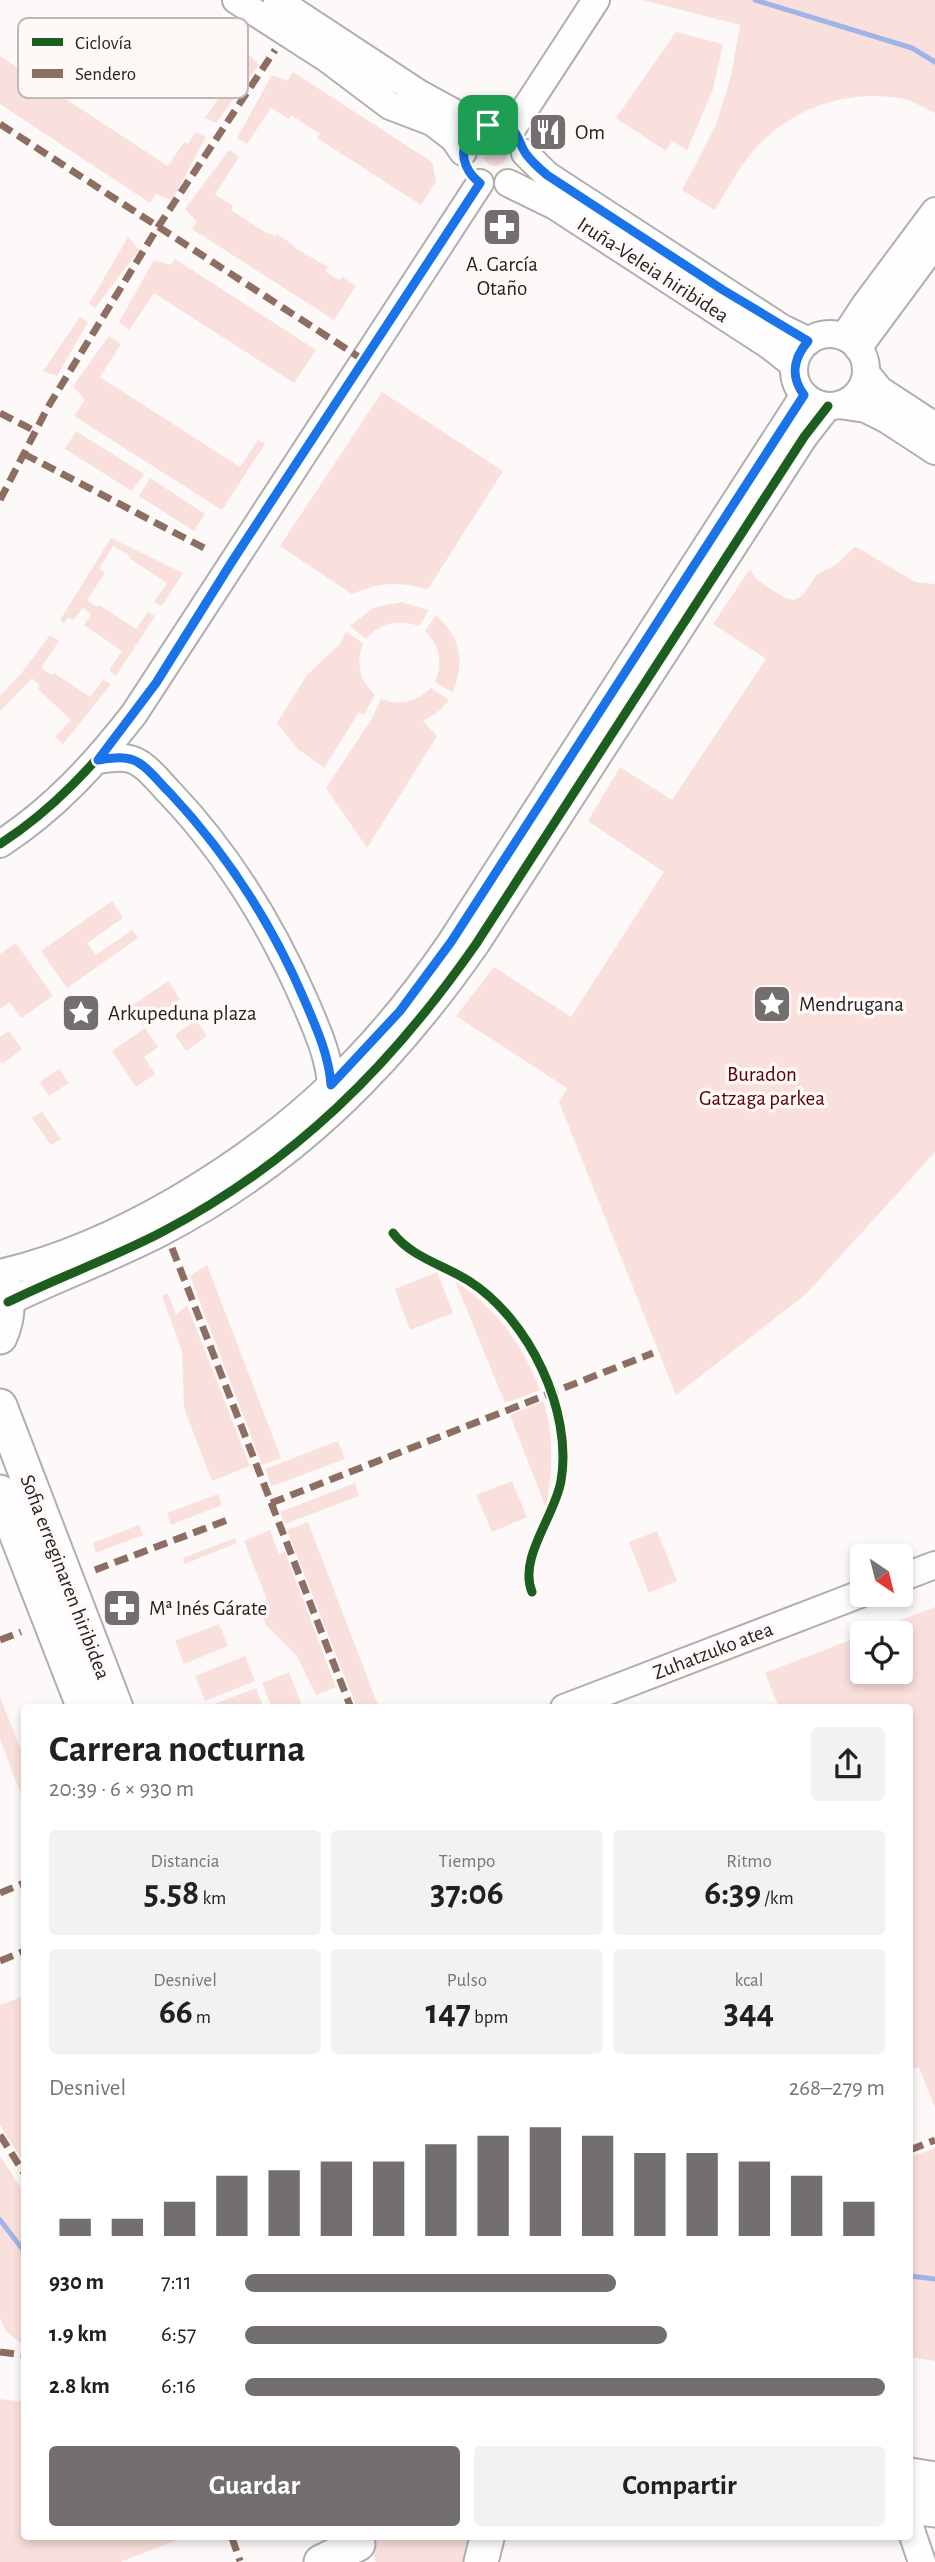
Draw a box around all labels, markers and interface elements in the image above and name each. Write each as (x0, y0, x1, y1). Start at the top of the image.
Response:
legend (18, 18, 248, 98)
text: Ciclovía (75, 34, 132, 53)
text: Sendero (75, 65, 136, 84)
pin (458, 95, 518, 155)
icon: arrive (469, 106, 507, 144)
restaurant icon: Om (527, 111, 569, 153)
place label: Om (575, 122, 605, 143)
pharmacy icon: A. García Otaño (481, 206, 523, 248)
street label: Iruña-Veleia hiribidea (574, 213, 733, 327)
place label: A. García Otaño (466, 254, 538, 299)
place icon: Mendrugana (751, 983, 793, 1025)
place icon: Arkupeduna plaza (60, 992, 102, 1034)
place label: Mendrugana (799, 994, 904, 1015)
place label: Arkupeduna plaza (108, 1003, 257, 1024)
park label: Buradon Gatzaga parkea (699, 1064, 825, 1109)
street label: Sofia erreginaren hiribidea (16, 1472, 114, 1682)
north arrow (850, 1544, 914, 1606)
map controls (850, 1544, 913, 1684)
pharmacy icon: Mª Inés Gárate (101, 1587, 143, 1629)
place label: Mª Inés Gárate (149, 1598, 267, 1619)
street label: Zuhatzuko atea (650, 1618, 776, 1683)
button: locate (850, 1621, 913, 1684)
button: share (811, 1727, 885, 1801)
text: Carrera nocturna (49, 1731, 306, 1769)
text: 20:39 · 6 × 930 m (49, 1778, 194, 1801)
text: Distancia (150, 1852, 220, 1871)
text: Tiempo (439, 1852, 495, 1871)
text: Ritmo (726, 1852, 772, 1871)
text: 5.58 (144, 1876, 199, 1911)
text: 37:06 (430, 1876, 504, 1911)
text: 6:39 (704, 1876, 761, 1911)
text: km (199, 1889, 226, 1908)
text: /km (761, 1889, 794, 1908)
text: Desnivel (153, 1971, 217, 1990)
text: Pulso (447, 1971, 487, 1990)
text: kcal (735, 1971, 763, 1990)
text: 66 (159, 1995, 193, 2030)
text: 147 (426, 1995, 471, 2030)
text: 344 (724, 1995, 774, 2030)
text: m (193, 2008, 211, 2027)
text: bpm (471, 2008, 508, 2027)
text: Desnivel (49, 2077, 126, 2100)
text: 268–279 m (789, 2077, 885, 2100)
text: 930 m (49, 2271, 104, 2294)
text: 7:11 (161, 2271, 192, 2294)
text: 1.9 km (49, 2323, 107, 2346)
text: 6:57 (161, 2323, 196, 2346)
text: 2.8 km (49, 2375, 110, 2398)
text: 6:16 (161, 2375, 196, 2398)
button: Guardar (49, 2446, 460, 2526)
button: Compartir (474, 2446, 885, 2526)

